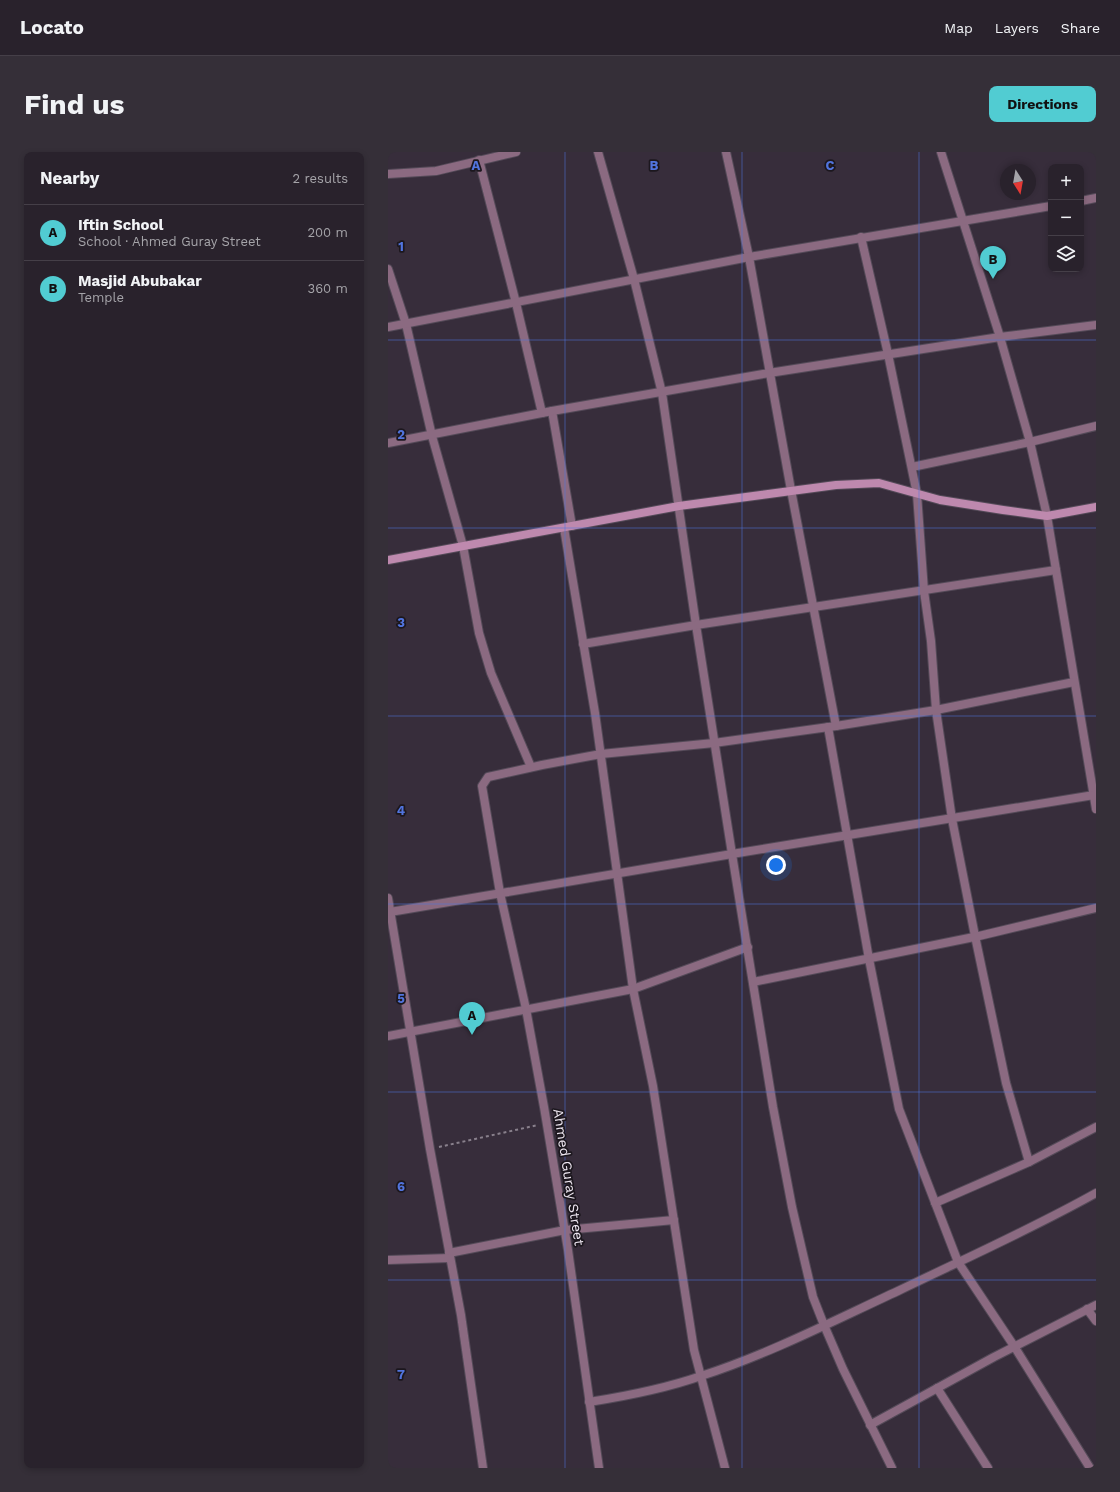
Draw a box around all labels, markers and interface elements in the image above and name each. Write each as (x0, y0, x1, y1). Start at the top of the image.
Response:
text: Locato (20, 16, 84, 39)
text: Map (944, 20, 973, 36)
text: Layers (995, 20, 1039, 36)
text: Share (1061, 20, 1100, 36)
button: Directions (989, 86, 1096, 122)
text: Find us (24, 88, 124, 121)
text: A (472, 158, 481, 173)
text: B (650, 158, 659, 173)
text: C (826, 158, 835, 173)
north arrow (1000, 164, 1036, 200)
map controls (1048, 164, 1084, 272)
button: + (1048, 164, 1084, 200)
text: Nearby (40, 168, 99, 188)
text: 2 results (293, 171, 348, 186)
button: − (1048, 200, 1084, 236)
text: Iftin School (78, 216, 163, 234)
text: A (49, 225, 57, 240)
text: 200 m (307, 225, 348, 240)
text: School · Ahmed Guray Street (78, 234, 261, 249)
button: layers (1048, 236, 1084, 272)
text: 1 (398, 239, 404, 254)
pin: B (980, 246, 1006, 279)
text: Masjid Abubakar (78, 272, 202, 290)
text: B (49, 281, 57, 296)
text: 360 m (308, 281, 348, 296)
text: Temple (78, 290, 124, 305)
text: 2 (397, 427, 405, 442)
text: 3 (397, 615, 405, 630)
text: 4 (397, 803, 406, 818)
your location (766, 855, 786, 875)
text: 5 (397, 991, 405, 1006)
pin: A (459, 1002, 485, 1035)
street label: Ahmed Guray Street (550, 1107, 588, 1247)
text: 6 (397, 1179, 405, 1194)
text: 7 (397, 1367, 405, 1382)

